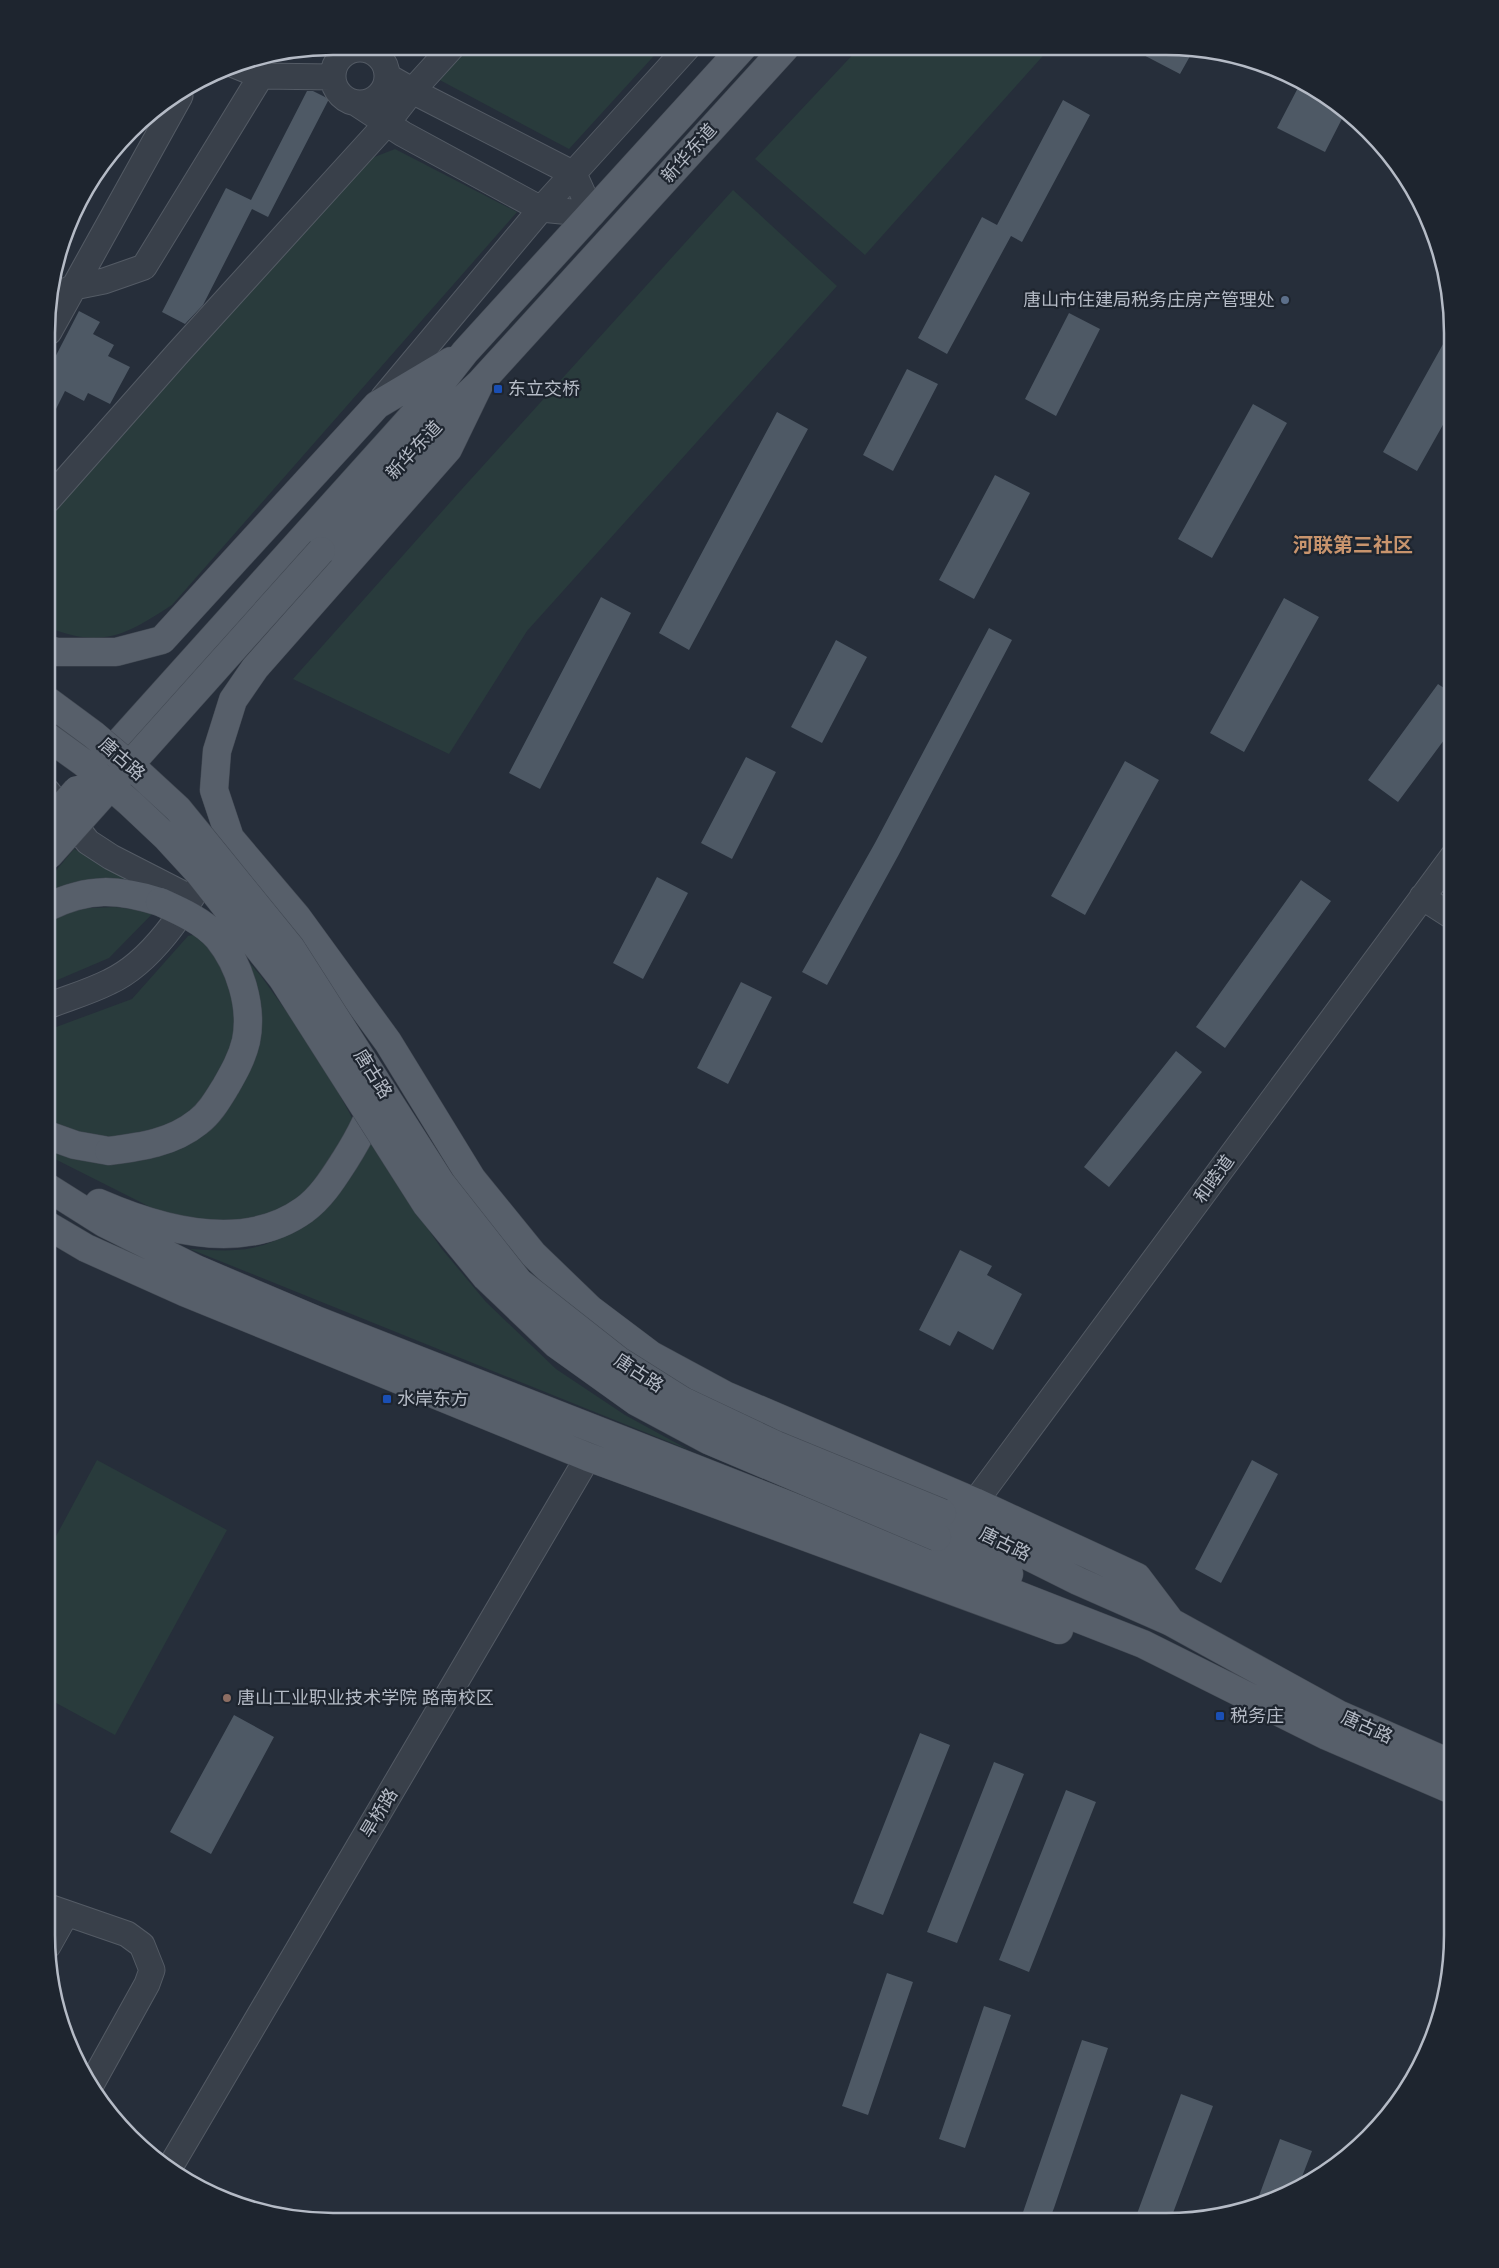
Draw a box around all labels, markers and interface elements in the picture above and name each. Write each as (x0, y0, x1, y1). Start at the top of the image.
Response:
street label: 新华东道 (655, 118, 721, 187)
place label: 唐山市住建局税务庄房产管理处 (1023, 287, 1275, 311)
marker: 唐山市住建局税务庄房产管理处 (1279, 294, 1291, 306)
place label: 东立交桥 (508, 376, 580, 400)
marker: 东立交桥 (492, 383, 504, 395)
street label: 新华东道 (380, 415, 447, 484)
district label: 河联第三社区 (1293, 531, 1413, 558)
street label: 唐古路 (94, 731, 151, 785)
street label: 唐古路 (349, 1044, 398, 1103)
street label: 和睦道 (1188, 1150, 1239, 1207)
street label: 唐古路 (610, 1347, 669, 1397)
place label: 水岸东方 (397, 1386, 469, 1410)
marker: 水岸东方 (381, 1393, 393, 1405)
street label: 唐古路 (976, 1520, 1035, 1566)
place label: 唐山工业职业技术学院 路南校区 (237, 1685, 494, 1709)
marker: 唐山工业职业技术学院 路南校区 (221, 1692, 233, 1704)
place label: 税务庄 (1230, 1703, 1284, 1727)
street label: 唐古路 (1338, 1704, 1397, 1748)
marker: 税务庄 (1214, 1710, 1226, 1722)
street label: 旱桥路 (354, 1783, 402, 1842)

